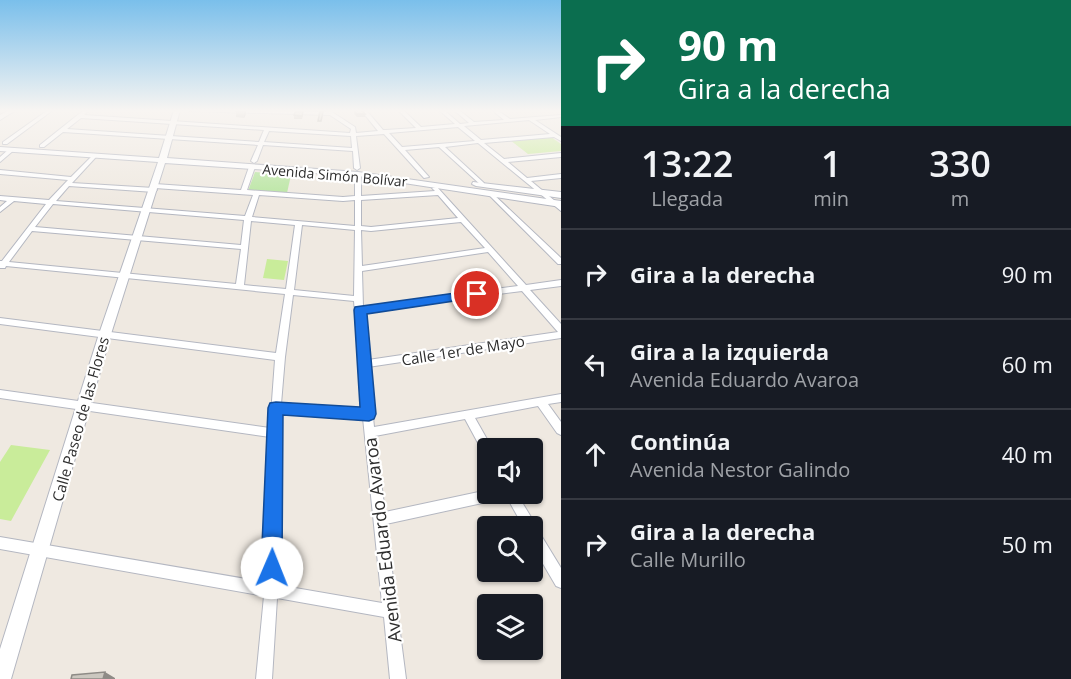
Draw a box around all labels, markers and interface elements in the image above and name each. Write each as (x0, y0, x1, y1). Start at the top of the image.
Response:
text: 90 m (678, 16, 778, 73)
icon: right (579, 24, 657, 102)
text: Gira a la derecha (678, 70, 891, 107)
text: 13:22 (641, 139, 733, 188)
text: 1 (821, 139, 842, 188)
text: 330 (929, 139, 991, 188)
street label: Avenida Simón Bolívar (262, 159, 409, 191)
text: Llegada (651, 185, 723, 212)
text: min (813, 185, 849, 212)
text: m (951, 185, 969, 212)
icon: right (579, 258, 612, 291)
text: Gira a la derecha (630, 259, 815, 289)
text: 90 m (1002, 259, 1053, 289)
pin (451, 268, 502, 319)
icon: arrive (460, 277, 493, 310)
street label: Calle 1er de Mayo (400, 330, 526, 370)
street label: Calle Paseo de las Flores (47, 334, 113, 504)
text: Gira a la izquierda (630, 336, 829, 366)
icon: left (579, 348, 612, 381)
text: 60 m (1002, 349, 1053, 379)
text: Avenida Eduardo Avaroa (630, 366, 859, 393)
text: Continúa (630, 426, 731, 456)
street label: Avenida Eduardo Avaroa (358, 436, 406, 644)
map controls (477, 438, 543, 660)
button: sound (477, 438, 543, 504)
icon: ahead (579, 438, 612, 471)
text: 40 m (1002, 439, 1053, 469)
text: Avenida Nestor Galindo (630, 456, 850, 483)
button: search (477, 516, 543, 582)
text: Gira a la derecha (630, 516, 815, 546)
icon: right (579, 528, 612, 561)
text: 50 m (1002, 529, 1053, 559)
position arrow (240, 536, 304, 600)
text: Calle Murillo (630, 546, 746, 573)
button: layers (477, 594, 543, 660)

